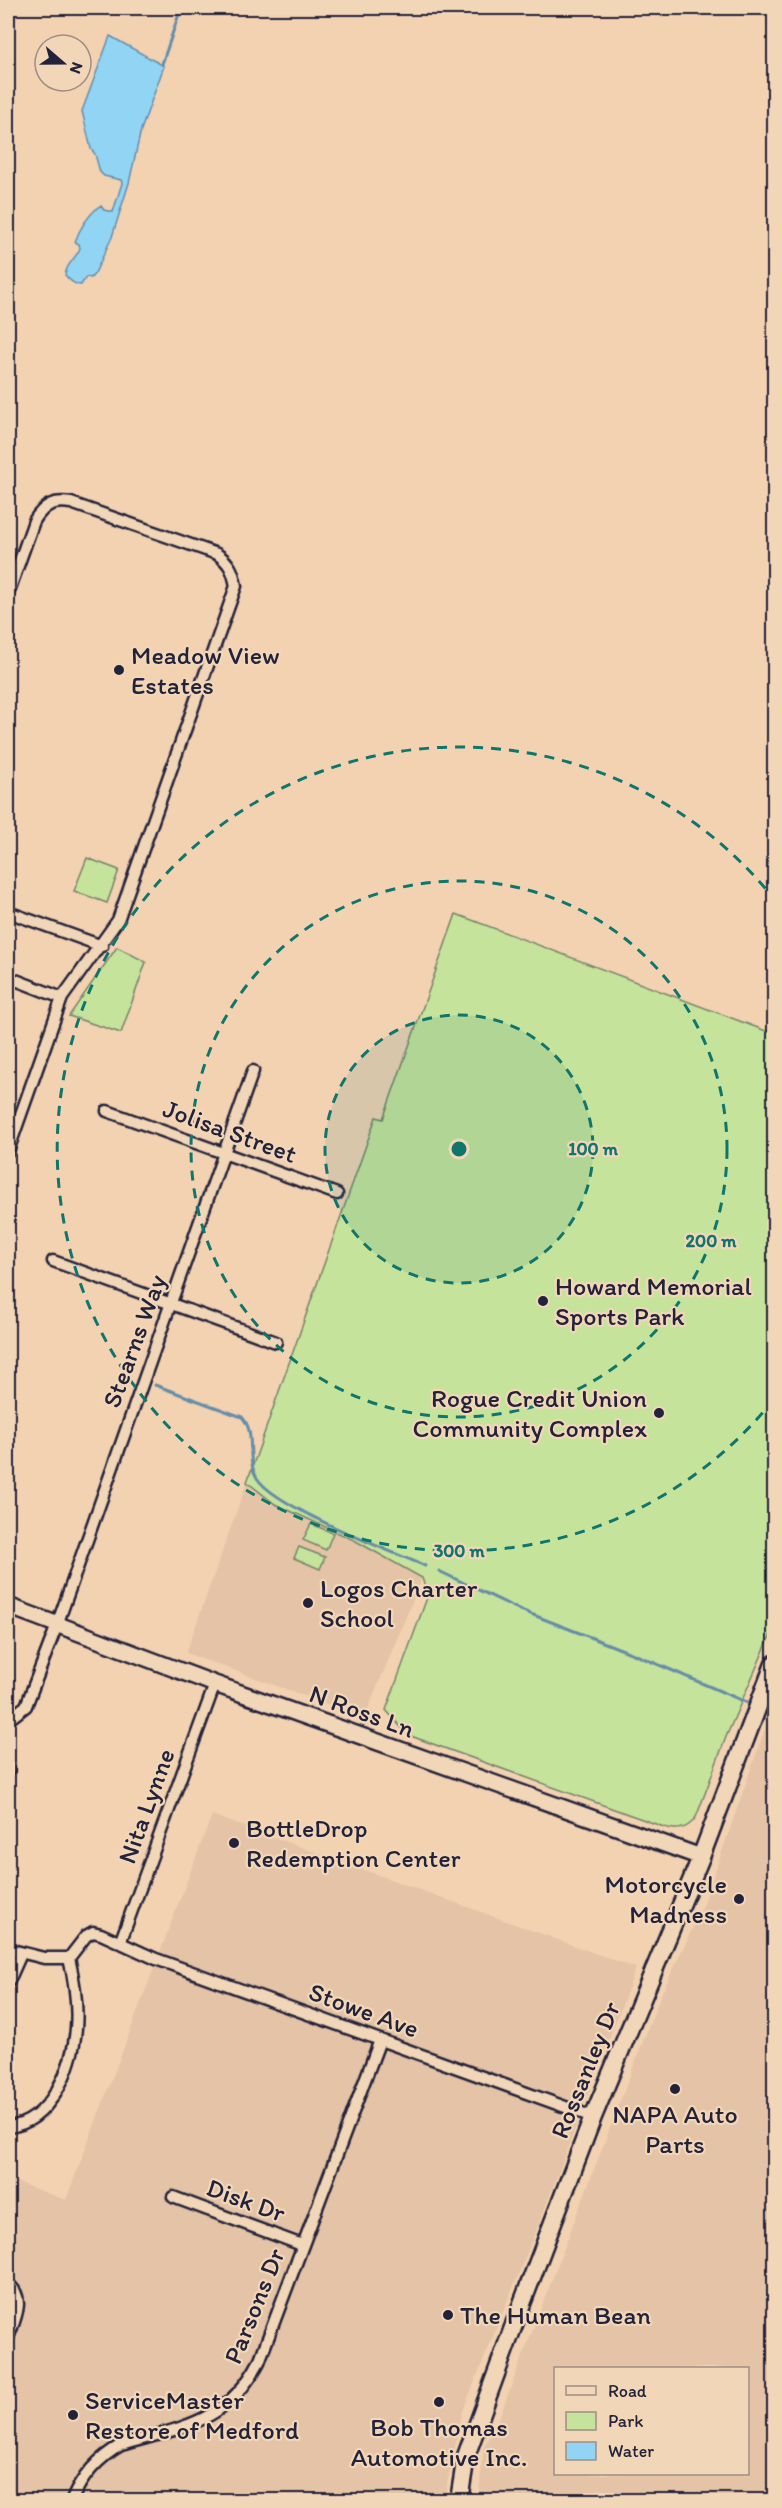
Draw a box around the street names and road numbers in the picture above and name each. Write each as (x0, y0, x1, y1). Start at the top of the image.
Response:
street label: Jolisa Street (159, 1092, 301, 1170)
street label: Stearns Way (95, 1270, 173, 1412)
street label: N Ross Ln (305, 1677, 419, 1745)
street label: Nita Lynne (110, 1744, 182, 1868)
street label: Stowe Ave (305, 1975, 423, 2045)
street label: Rossanley Dr (543, 1996, 627, 2143)
street label: Disk Dr (202, 2171, 290, 2229)
street label: Parsons Dr (216, 2243, 292, 2368)

